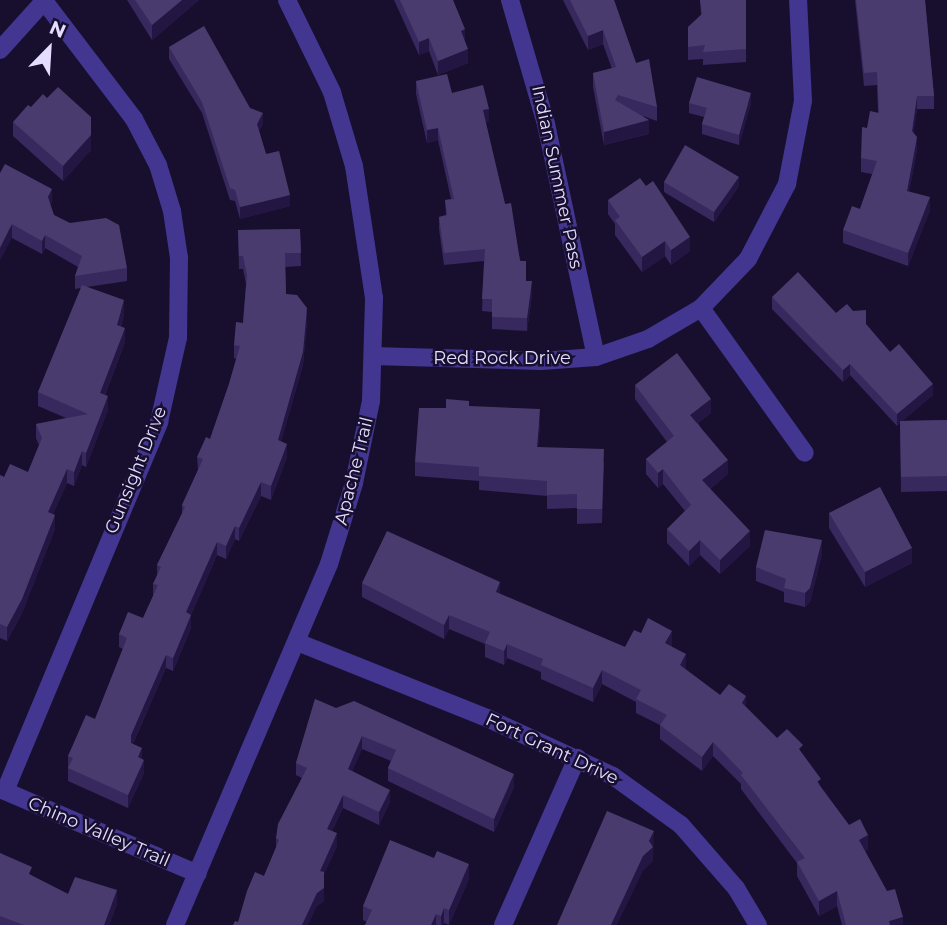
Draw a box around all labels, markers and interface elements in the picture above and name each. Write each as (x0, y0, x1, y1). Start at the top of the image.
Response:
north arrow (14, 14, 84, 84)
text: N (46, 16, 69, 43)
street label: Indian Summer Pass (527, 83, 587, 271)
street label: Red Rock Drive (433, 347, 571, 369)
street label: Gunsight Drive (101, 403, 171, 537)
street label: Apache Trail (330, 415, 378, 527)
street label: Fort Grant Drive (482, 709, 622, 789)
street label: Chino Valley Trail (25, 792, 173, 872)

